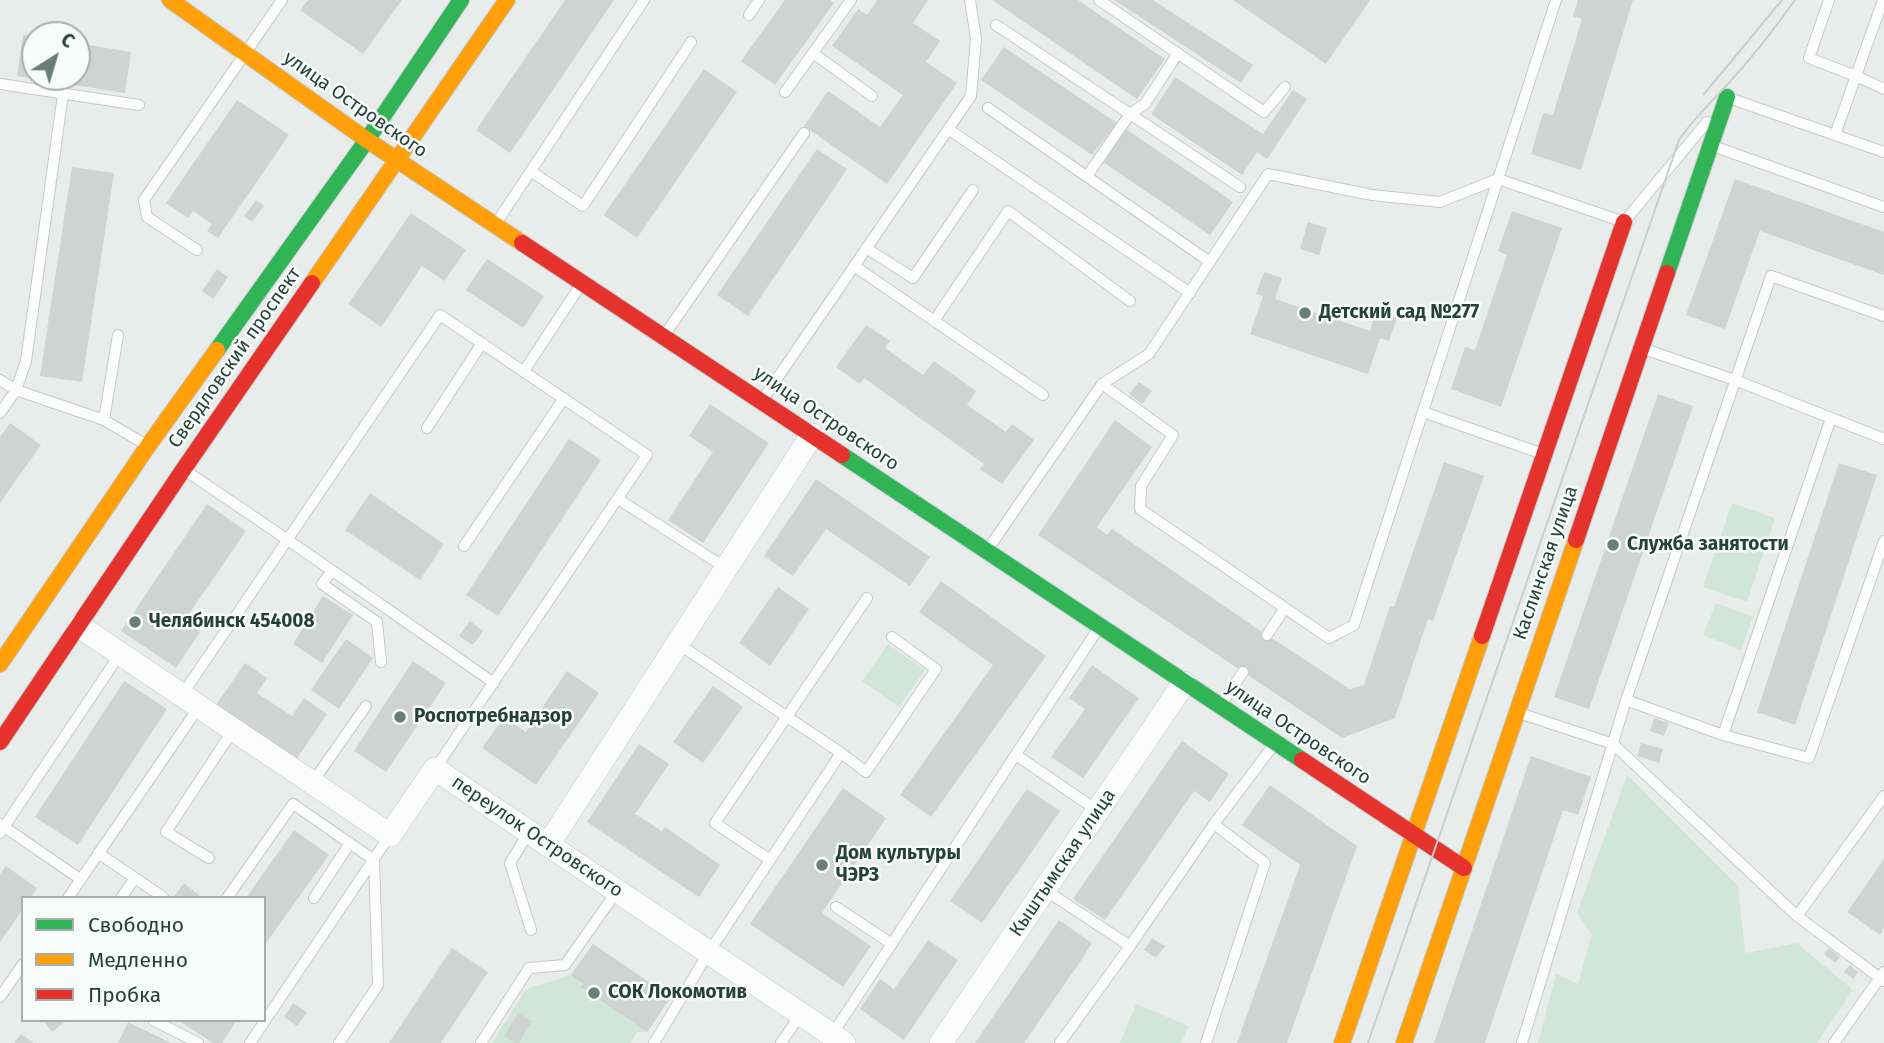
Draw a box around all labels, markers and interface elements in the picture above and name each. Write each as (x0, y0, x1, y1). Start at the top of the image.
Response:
north arrow (21, 21, 91, 91)
text: С (56, 28, 79, 53)
street label: улица Островского (279, 47, 431, 163)
street label: Свердловский проспект (164, 263, 306, 453)
place label: Детский сад №277 (1319, 302, 1479, 324)
marker: Детский сад №277 (1297, 305, 1313, 321)
street label: улица Островского (749, 362, 903, 476)
street label: Каслинская улица (1509, 483, 1583, 643)
place label: Служба занятости (1627, 534, 1789, 556)
marker: Служба занятости (1605, 537, 1621, 553)
place label: Челябинск 454008 (149, 611, 314, 633)
marker: Челябинск 454008 (127, 614, 143, 630)
street label: улица Островского (1221, 676, 1375, 790)
place label: Роспотребнадзор (414, 706, 572, 728)
marker: Роспотребнадзор (392, 709, 408, 725)
street label: переулок Островского (447, 771, 627, 903)
street label: Кыштымская улица (1005, 785, 1121, 941)
place label: Дом культуры ЧЭРЗ (836, 843, 961, 887)
marker: Дом культуры ЧЭРЗ (814, 857, 830, 873)
legend (21, 896, 266, 1022)
text: Свободно (88, 912, 184, 938)
text: Медленно (88, 947, 188, 973)
text: Пробка (88, 982, 161, 1008)
place label: СОК Локомотив (608, 982, 747, 1004)
marker: СОК Локомотив (586, 985, 602, 1001)

